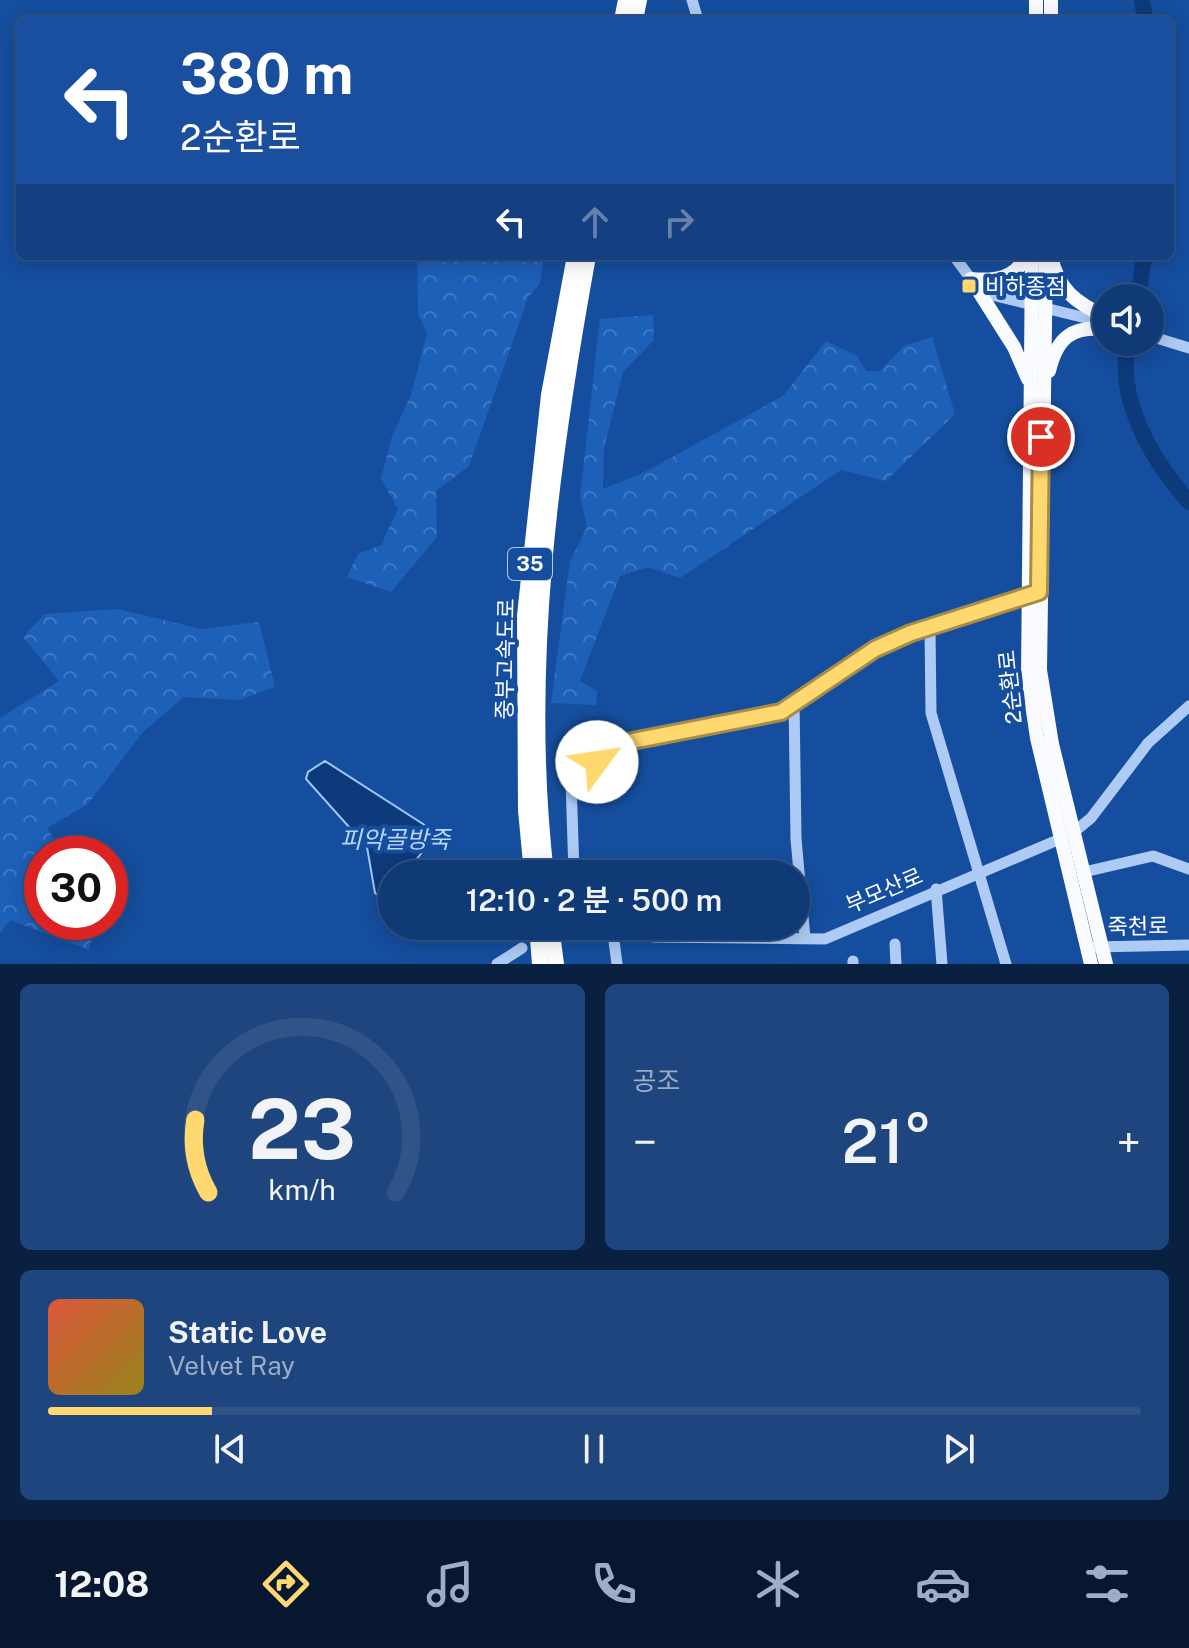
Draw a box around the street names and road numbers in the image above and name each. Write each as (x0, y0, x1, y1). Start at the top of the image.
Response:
road number: 35 (508, 548, 552, 580)
street label: 중부고속도로 (491, 598, 519, 720)
street label: 2순환로 (993, 649, 1027, 725)
street label: 부모산로 (842, 862, 926, 918)
street label: 죽천로 (1107, 912, 1169, 940)

